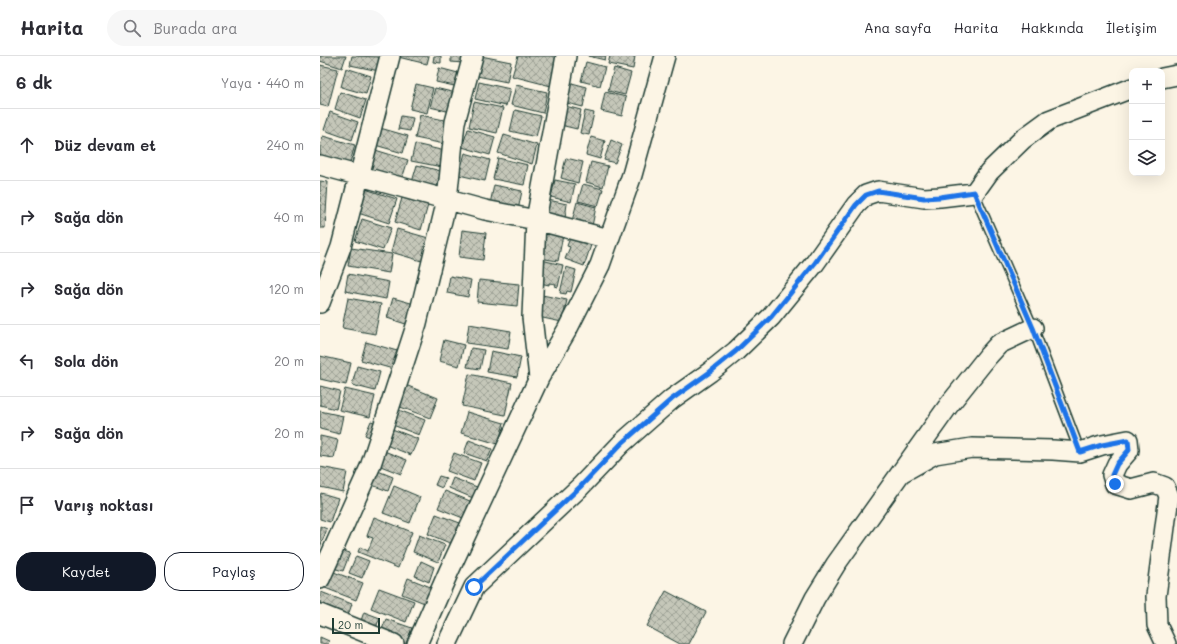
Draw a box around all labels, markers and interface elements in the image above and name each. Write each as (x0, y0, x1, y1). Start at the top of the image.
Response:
search box (107, 10, 387, 46)
text: Harita (20, 15, 83, 40)
icon: search (121, 17, 143, 39)
text: Burada ara (153, 18, 238, 38)
text: Ana sayfa (864, 18, 932, 37)
text: Harita (954, 18, 999, 37)
text: Hakkında (1021, 18, 1084, 37)
text: İletişim (1106, 18, 1157, 37)
map controls (1129, 68, 1165, 176)
button: + (1129, 68, 1165, 104)
text: 6 dk (16, 71, 52, 93)
text: Yaya · 440 m (221, 74, 304, 91)
button: − (1129, 104, 1165, 140)
icon: ahead (16, 134, 38, 156)
text: Düz devam et (54, 135, 156, 155)
text: 240 m (267, 136, 304, 153)
button: layers (1129, 140, 1165, 176)
icon: right (16, 206, 38, 228)
text: Sağa dön (54, 207, 123, 227)
text: 40 m (274, 208, 304, 225)
icon: right (16, 278, 38, 300)
text: Sağa dön (54, 279, 123, 299)
text: 120 m (268, 280, 304, 297)
icon: left (16, 350, 38, 372)
text: Sola dön (54, 351, 118, 371)
text: 20 m (274, 352, 304, 369)
icon: right (16, 422, 38, 444)
text: Sağa dön (54, 423, 123, 443)
text: 20 m (274, 424, 304, 441)
route end (1106, 475, 1124, 493)
icon: arrive (16, 494, 38, 516)
text: Varış noktası (54, 495, 154, 515)
button: Kaydet (16, 552, 156, 591)
button: Paylaş (164, 552, 304, 591)
route start (465, 578, 483, 596)
scale bar (332, 616, 380, 635)
text: 20 m (338, 617, 363, 632)

